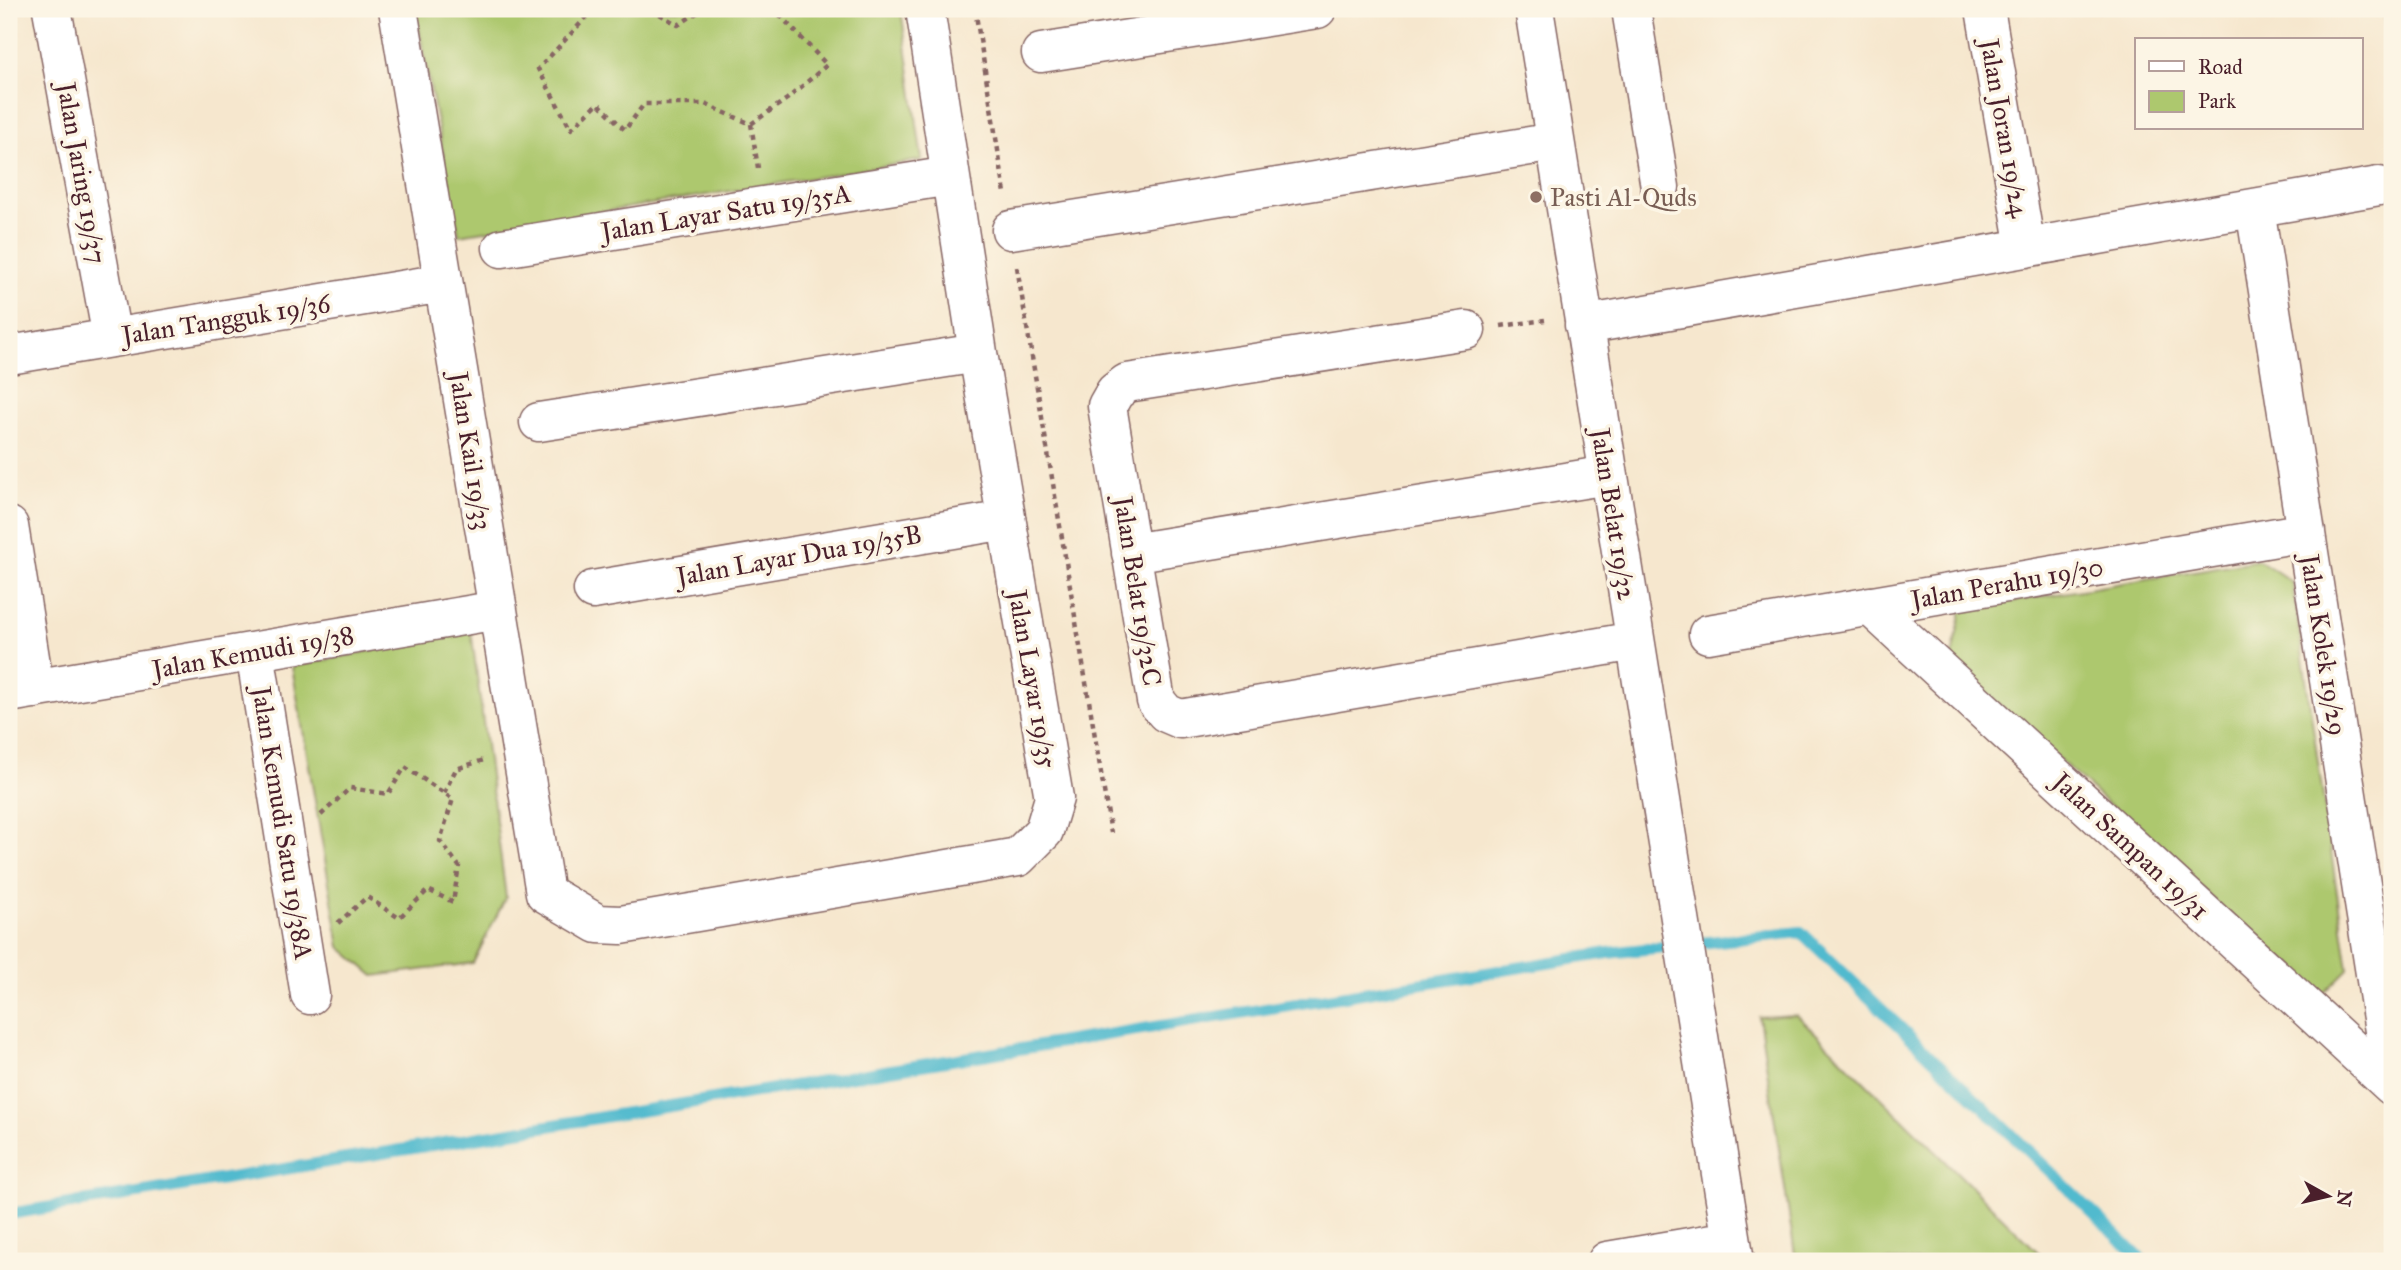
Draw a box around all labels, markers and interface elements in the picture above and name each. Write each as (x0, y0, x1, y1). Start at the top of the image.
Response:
street label: Jalan Joran 19/24 (1973, 33, 2037, 220)
legend (2135, 38, 2362, 130)
text: Road (2198, 54, 2243, 80)
street label: Jalan Jaring 19/37 (50, 77, 114, 266)
text: Park (2198, 88, 2236, 114)
street label: Jalan Layar Satu 19/35A (596, 176, 854, 248)
place label: Pasti Al-Quds (1550, 181, 1697, 213)
marker: Pasti Al-Quds (1528, 189, 1544, 205)
street label: Jalan Tangguk 19/36 (116, 287, 333, 352)
street label: Jalan Kail 19/33 (442, 367, 499, 532)
street label: Jalan Belat 19/32 (1584, 423, 1643, 602)
street label: Jalan Belat 19/32C (1107, 491, 1169, 688)
street label: Jalan Layar Dua 19/35B (671, 518, 924, 593)
street label: Jalan Kolek 19/29 (2293, 549, 2354, 738)
street label: Jalan Perahu 19/30 (1905, 550, 2106, 616)
street label: Jalan Layar 19/35 (1001, 584, 1064, 771)
street label: Jalan Kemudi 19/38 (147, 619, 356, 686)
street label: Jalan Kemudi Satu 19/38A (245, 681, 320, 962)
street label: Jalan Sampan 19/31 (2044, 763, 2216, 926)
north arrow (2292, 1162, 2362, 1232)
text: N (2332, 1189, 2357, 1208)

